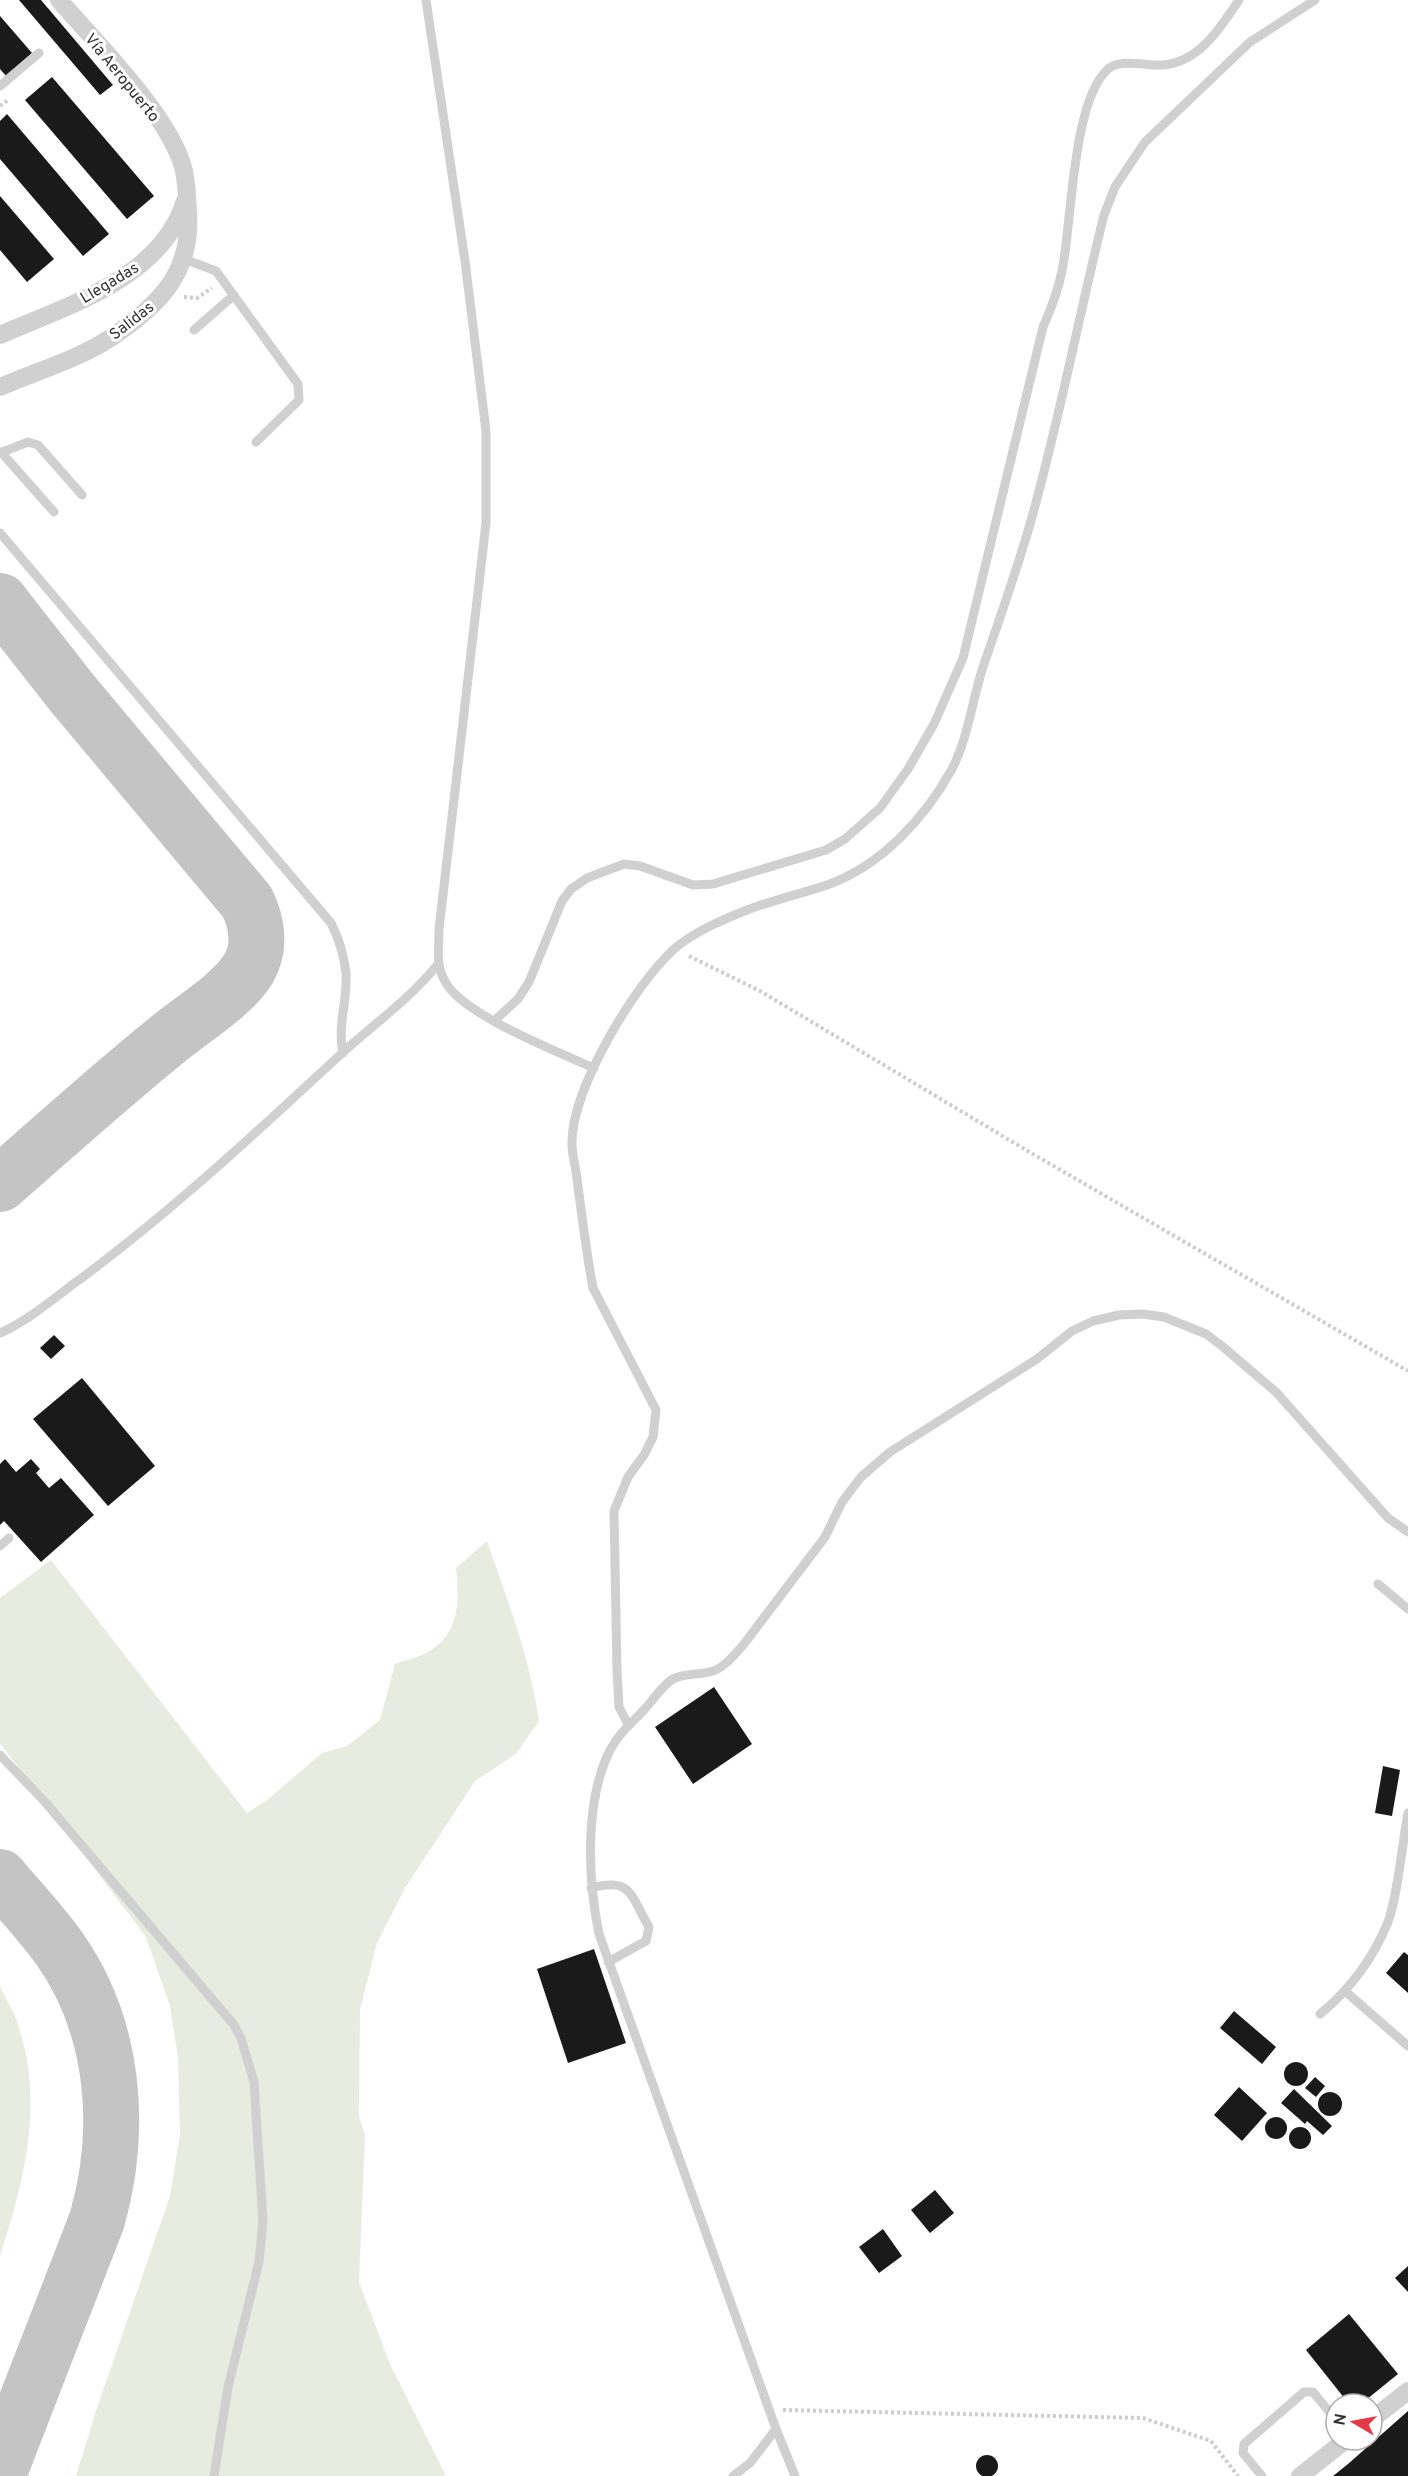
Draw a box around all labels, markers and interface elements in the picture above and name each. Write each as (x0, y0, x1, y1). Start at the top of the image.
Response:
street label: Vía Aeropuerto (80, 30, 163, 127)
street label: Llegadas (77, 258, 143, 309)
street label: Salidas (106, 298, 159, 345)
north arrow (1324, 2392, 1384, 2452)
text: N (1330, 2412, 1352, 2427)

